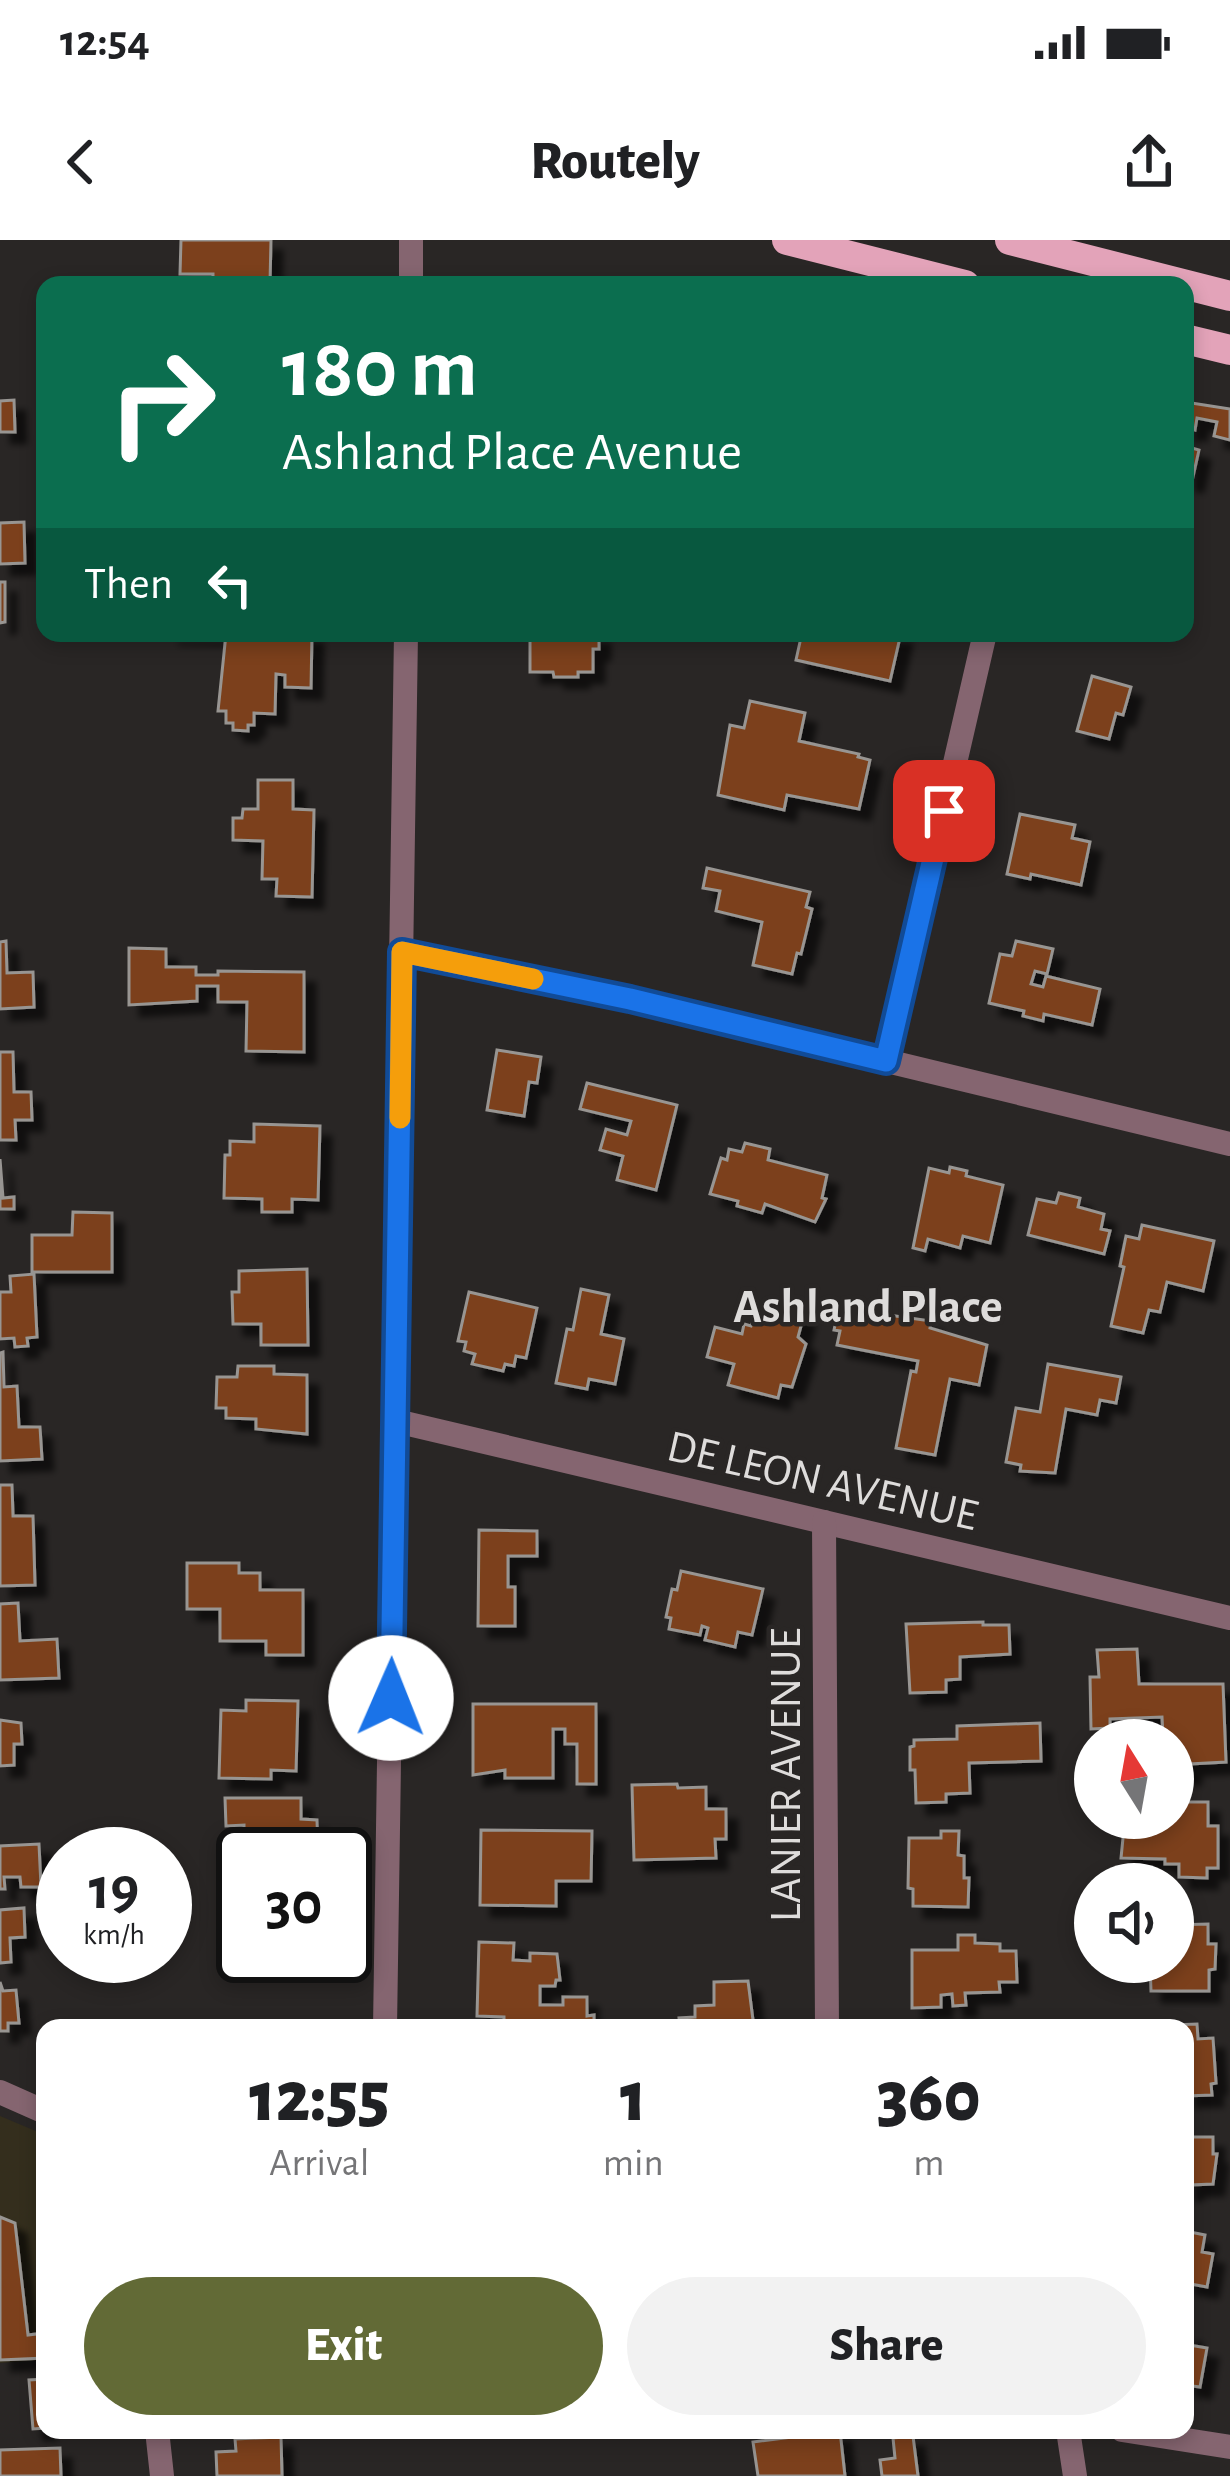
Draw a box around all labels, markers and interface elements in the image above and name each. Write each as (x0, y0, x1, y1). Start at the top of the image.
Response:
text: 12:54 (60, 19, 150, 64)
icon: back (48, 129, 114, 195)
icon: share (1116, 129, 1182, 195)
text: Routely (530, 135, 700, 189)
icon: right (84, 324, 240, 480)
text: 180 m (282, 328, 478, 412)
text: Ashland Place Avenue (282, 426, 742, 480)
icon: left (197, 552, 263, 618)
text: Then (84, 562, 173, 607)
pin (893, 760, 995, 862)
icon: arrive (911, 778, 977, 844)
district label: Ashland Place (733, 1284, 1003, 1332)
street label: DE LEON AVENUE (663, 1424, 982, 1539)
street label: LANIER AVENUE (764, 1628, 809, 1922)
position arrow (328, 1635, 454, 1761)
north arrow (1074, 1719, 1194, 1839)
map controls (1074, 1719, 1194, 1983)
speed limit sign: 30 (216, 1827, 372, 1983)
text: 19 (89, 1860, 139, 1920)
button: sound (1074, 1863, 1194, 1983)
text: km/h (83, 1920, 145, 1950)
text: 12:55 (249, 2062, 390, 2134)
text: 1 (620, 2062, 646, 2134)
text: 360 (877, 2062, 981, 2134)
text: Arrival (269, 2144, 370, 2183)
text: min (603, 2144, 664, 2183)
text: m (913, 2144, 944, 2183)
button: Exit (84, 2277, 603, 2415)
button: Share (627, 2277, 1146, 2415)

